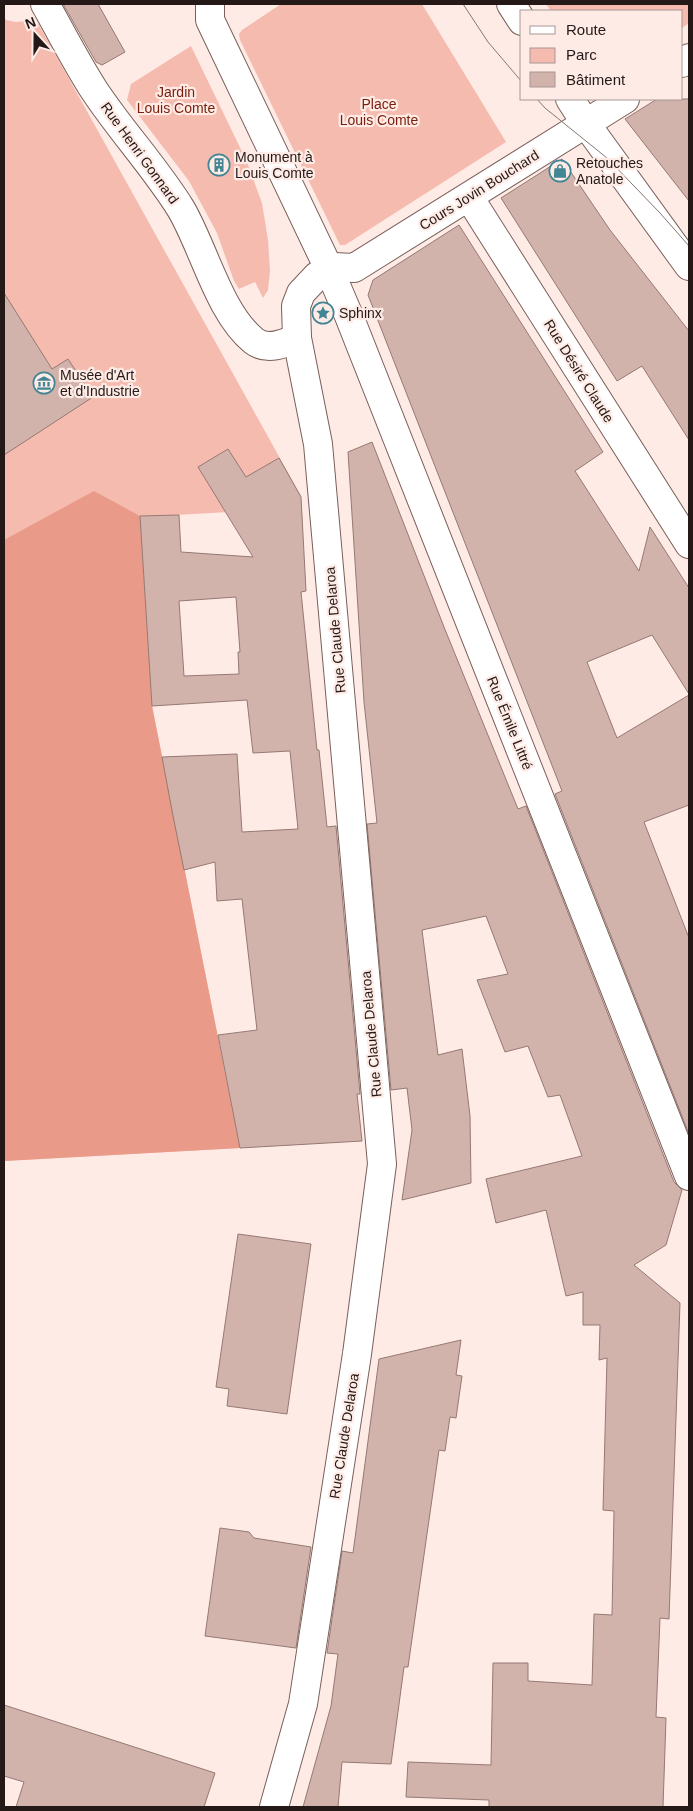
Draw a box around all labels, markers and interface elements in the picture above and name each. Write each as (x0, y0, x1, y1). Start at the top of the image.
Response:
north arrow (10, 10, 60, 60)
legend (520, 10, 683, 100)
text: N (23, 14, 38, 32)
text: Route (566, 21, 606, 38)
text: Parc (566, 46, 597, 63)
text: Bâtiment (566, 71, 626, 88)
park label: Jardin Louis Comte (137, 84, 216, 116)
park label: Place Louis Comte (340, 96, 419, 128)
street label: Rue Henri Gonnard (98, 99, 182, 207)
street label: Cours Jovin Bouchard (416, 147, 542, 233)
place label: Monument à Louis Comte (235, 149, 314, 181)
building icon: Monument à Louis Comte (207, 153, 231, 177)
place label: Retouches Anatole (576, 155, 643, 187)
shop icon: Retouches Anatole (548, 159, 572, 183)
place icon: Sphinx (311, 301, 335, 325)
place label: Sphinx (339, 305, 382, 321)
street label: Rue Désiré Claude (541, 317, 617, 426)
place label: Musée d'Art et d'Industrie (60, 367, 140, 399)
museum icon: Musée d'Art et d'Industrie (32, 371, 56, 395)
street label: Rue Claude Delaroa (321, 566, 348, 694)
street label: Rue Émile Littré (484, 674, 536, 772)
street label: Rue Claude Delaroa (357, 970, 384, 1098)
street label: Rue Claude Delaroa (326, 1372, 362, 1500)

